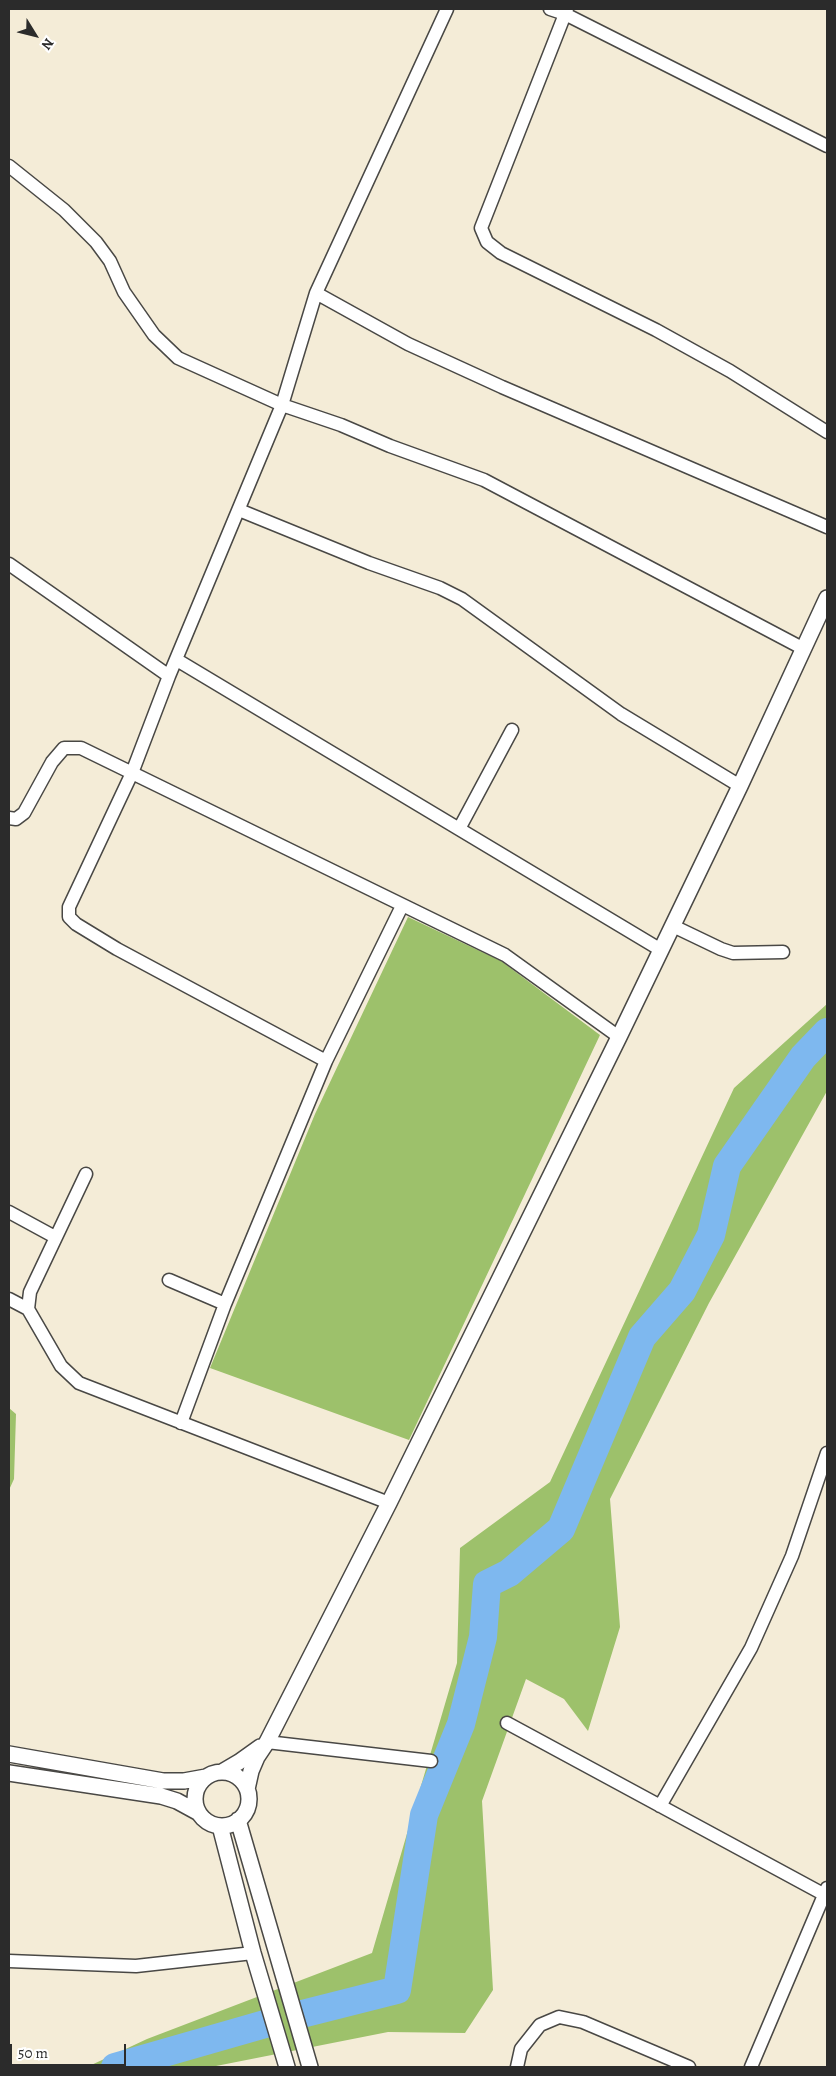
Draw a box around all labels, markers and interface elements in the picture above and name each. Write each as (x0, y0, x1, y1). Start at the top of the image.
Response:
north arrow (10, 10, 60, 60)
text: N (37, 34, 58, 54)
scale bar (12, 2034, 129, 2066)
text: 50 m (18, 2043, 48, 2063)

